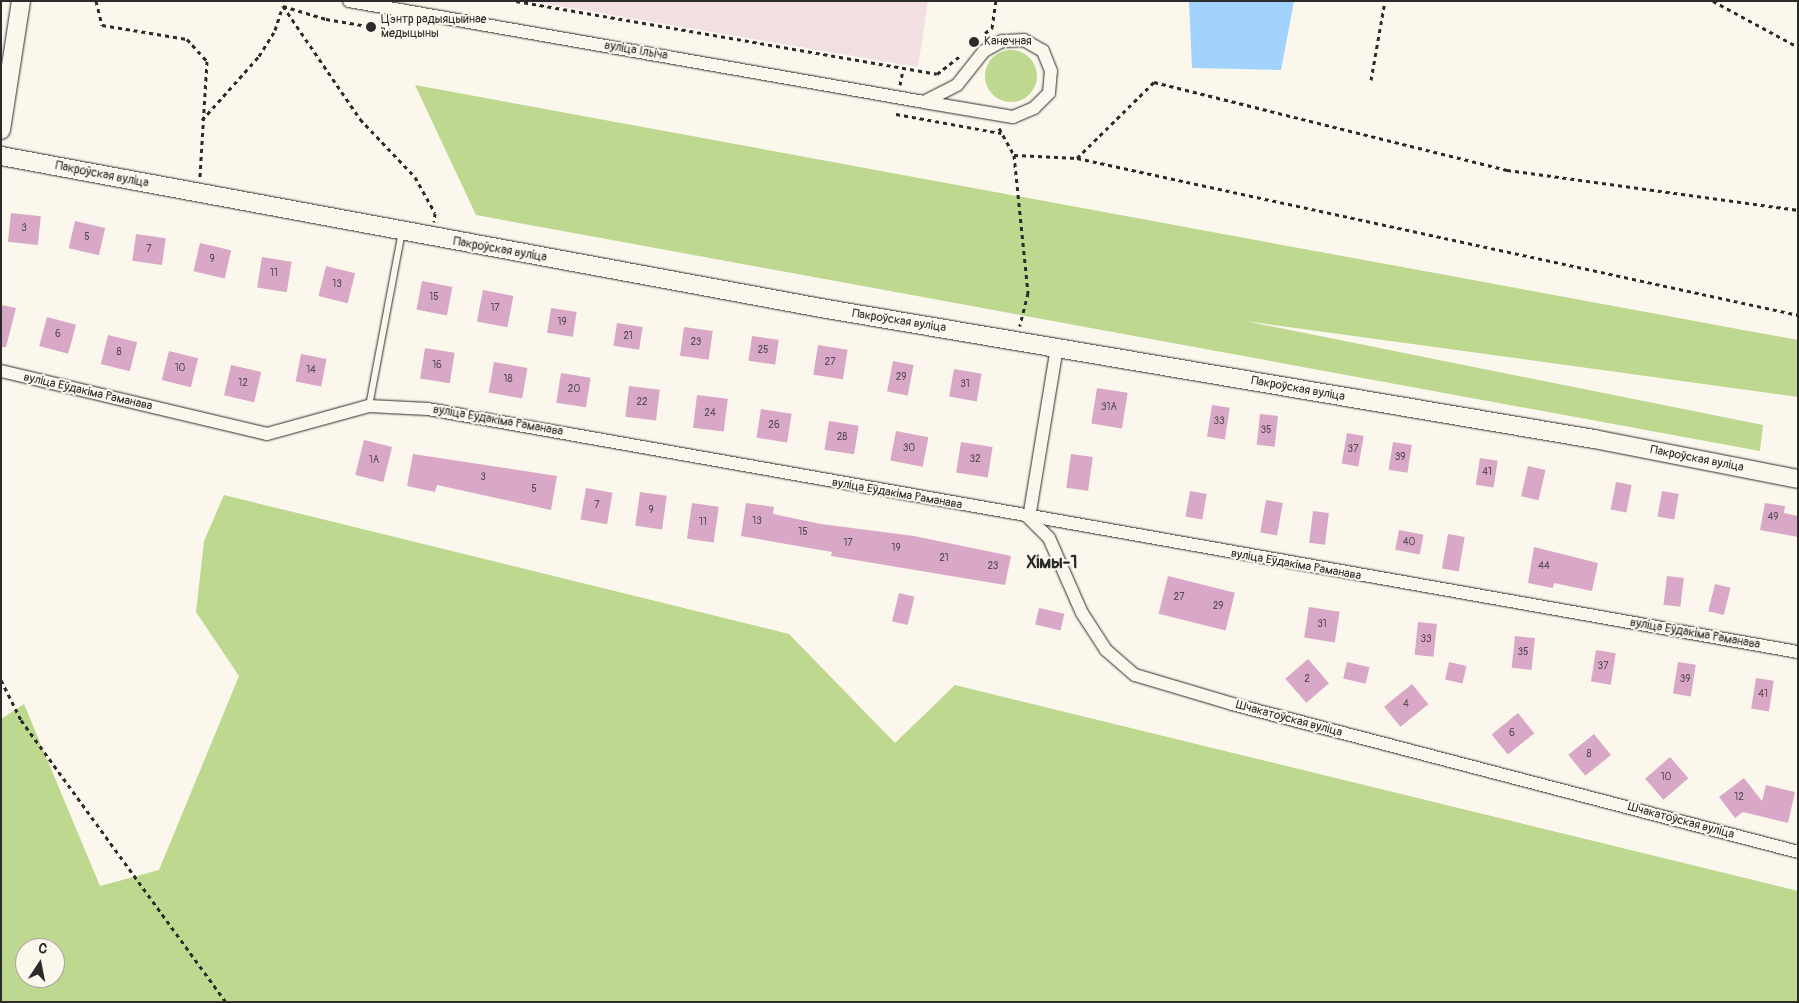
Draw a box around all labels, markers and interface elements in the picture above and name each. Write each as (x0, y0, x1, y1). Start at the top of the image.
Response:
place label: Цэнтр радыяцыйнае медыцыны (381, 13, 487, 41)
marker: Цэнтр радыяцыйнае медыцыны (365, 21, 377, 33)
place label: Канечная (984, 35, 1032, 49)
marker: Канечная (968, 36, 980, 48)
street label: вуліца Ільіча (603, 38, 669, 64)
street label: Пакроўская вуліца (54, 159, 150, 191)
house number: 3 (21, 223, 27, 235)
house number: 5 (84, 232, 90, 244)
street label: Пакроўская вуліца (452, 235, 548, 265)
house number: 7 (146, 244, 152, 256)
house number: 9 (209, 254, 215, 266)
house number: 11 (270, 268, 278, 280)
house number: 13 (332, 279, 342, 291)
house number: 15 (429, 292, 439, 304)
house number: 17 (490, 303, 500, 315)
street label: Пакроўская вуліца (851, 306, 947, 336)
house number: 19 (557, 317, 567, 329)
house number: 6 (55, 329, 61, 341)
house number: 21 (623, 331, 633, 343)
house number: 23 (691, 337, 701, 349)
house number: 25 (757, 345, 769, 357)
house number: 8 (116, 347, 122, 359)
house number: 27 (825, 357, 835, 369)
house number: 16 (432, 360, 442, 372)
house number: 10 (175, 363, 185, 375)
house number: 14 (306, 365, 316, 377)
street label: вуліца Еўдакіма Раманава (22, 370, 154, 414)
house number: 29 (896, 372, 906, 384)
house number: 18 (504, 374, 512, 386)
street label: Пакроўская вуліца (1250, 374, 1346, 404)
house number: 12 (238, 378, 248, 390)
house number: 31 (960, 379, 970, 391)
house number: 20 (568, 384, 580, 396)
house number: 22 (636, 397, 648, 409)
street label: вуліца Еўдакіма Раманава (432, 402, 564, 440)
house number: 31А (1101, 402, 1117, 414)
house number: 24 (704, 408, 716, 420)
house number: 33 (1213, 416, 1225, 428)
house number: 26 (768, 420, 780, 432)
house number: 35 (1261, 425, 1271, 437)
house number: 28 (837, 432, 847, 444)
house number: 30 (903, 443, 915, 455)
street label: Пакроўская вуліца (1649, 443, 1745, 475)
house number: 37 (1348, 444, 1358, 456)
house number: 39 (1395, 452, 1405, 464)
house number: 32 (969, 454, 981, 466)
house number: 1А (369, 455, 379, 467)
house number: 41 (1482, 467, 1492, 479)
house number: 3 (480, 472, 486, 484)
street label: вуліца Еўдакіма Раманава (831, 475, 963, 513)
house number: 5 (531, 484, 537, 496)
house number: 7 (594, 500, 600, 512)
house number: 9 (648, 505, 654, 517)
house number: 49 (1768, 512, 1778, 524)
house number: 13 (752, 516, 762, 528)
house number: 11 (699, 517, 707, 529)
house number: 15 (798, 527, 808, 539)
house number: 40 (1403, 537, 1415, 549)
house number: 17 (843, 538, 853, 550)
house number: 19 (891, 543, 901, 555)
street label: вуліца Еўдакіма Раманава (1230, 546, 1362, 584)
district label: Хімы-1 (1026, 552, 1078, 574)
house number: 21 (939, 553, 949, 565)
house number: 23 (988, 561, 998, 573)
house number: 44 (1538, 561, 1550, 573)
house number: 27 (1174, 592, 1184, 604)
house number: 29 (1213, 601, 1223, 613)
street label: вуліца Еўдакіма Раманава (1629, 615, 1761, 653)
house number: 31 (1317, 619, 1327, 631)
house number: 33 (1420, 634, 1432, 646)
house number: 35 (1518, 647, 1528, 659)
house number: 37 (1598, 661, 1608, 673)
house number: 2 (1304, 674, 1310, 686)
house number: 39 (1680, 674, 1690, 686)
house number: 41 (1758, 689, 1768, 701)
street label: Шчакатоўская вуліца (1234, 698, 1344, 740)
house number: 4 (1403, 699, 1409, 711)
house number: 6 (1509, 728, 1515, 740)
house number: 8 (1586, 749, 1592, 761)
house number: 10 (1661, 772, 1671, 784)
house number: 12 (1734, 792, 1744, 804)
street label: Шчакатоўская вуліца (1626, 800, 1736, 842)
north arrow (15, 938, 65, 988)
text: С (37, 940, 49, 958)

